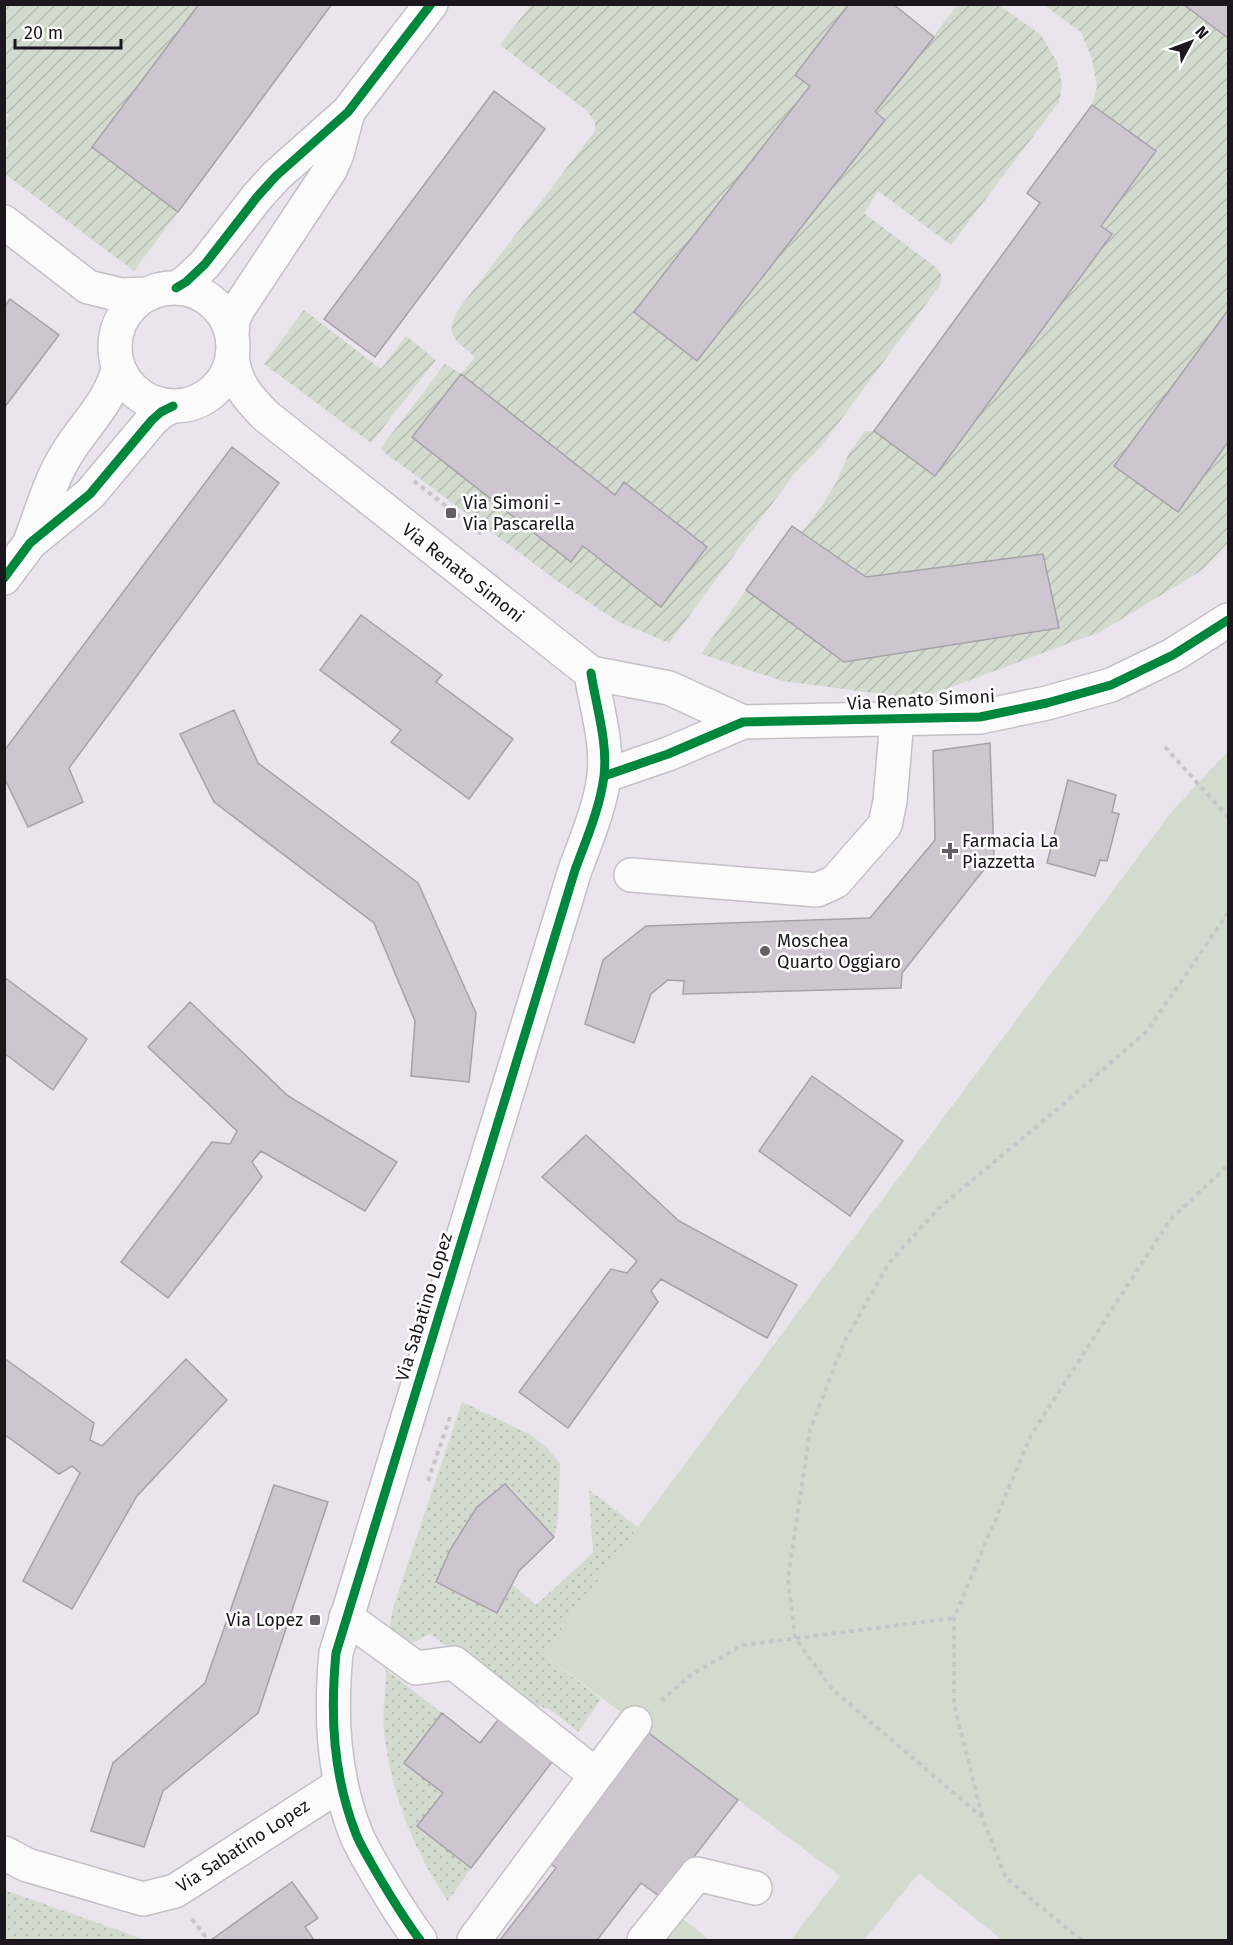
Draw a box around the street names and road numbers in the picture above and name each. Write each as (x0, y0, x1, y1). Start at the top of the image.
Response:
street label: Via Renato Simoni (398, 519, 528, 627)
street label: Via Renato Simoni (846, 685, 996, 715)
street label: Via Sabatino Lopez (391, 1230, 457, 1384)
street label: Via Sabatino Lopez (172, 1795, 314, 1897)

